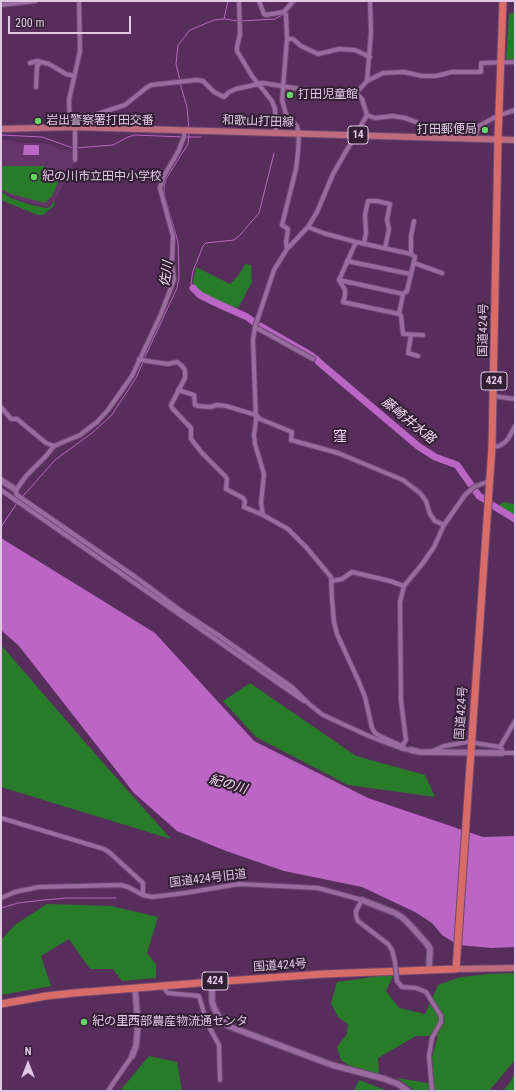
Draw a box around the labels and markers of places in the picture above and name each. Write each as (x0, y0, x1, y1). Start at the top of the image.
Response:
place label: 打田児童館 (298, 88, 358, 102)
marker: 打田児童館 (285, 90, 295, 100)
place label: 岩出警察署打田交番 (46, 114, 154, 128)
marker: 岩出警察署打田交番 (33, 116, 43, 126)
place label: 打田郵便局 (417, 123, 477, 137)
marker: 打田郵便局 (480, 125, 490, 135)
place label: 紀の川市立田中小学校 (42, 170, 162, 184)
marker: 紀の川市立田中小学校 (29, 172, 39, 182)
place label: 紀の里西部農産物流通センタ (92, 1015, 248, 1029)
marker: 紀の里西部農産物流通センタ (79, 1017, 89, 1027)

